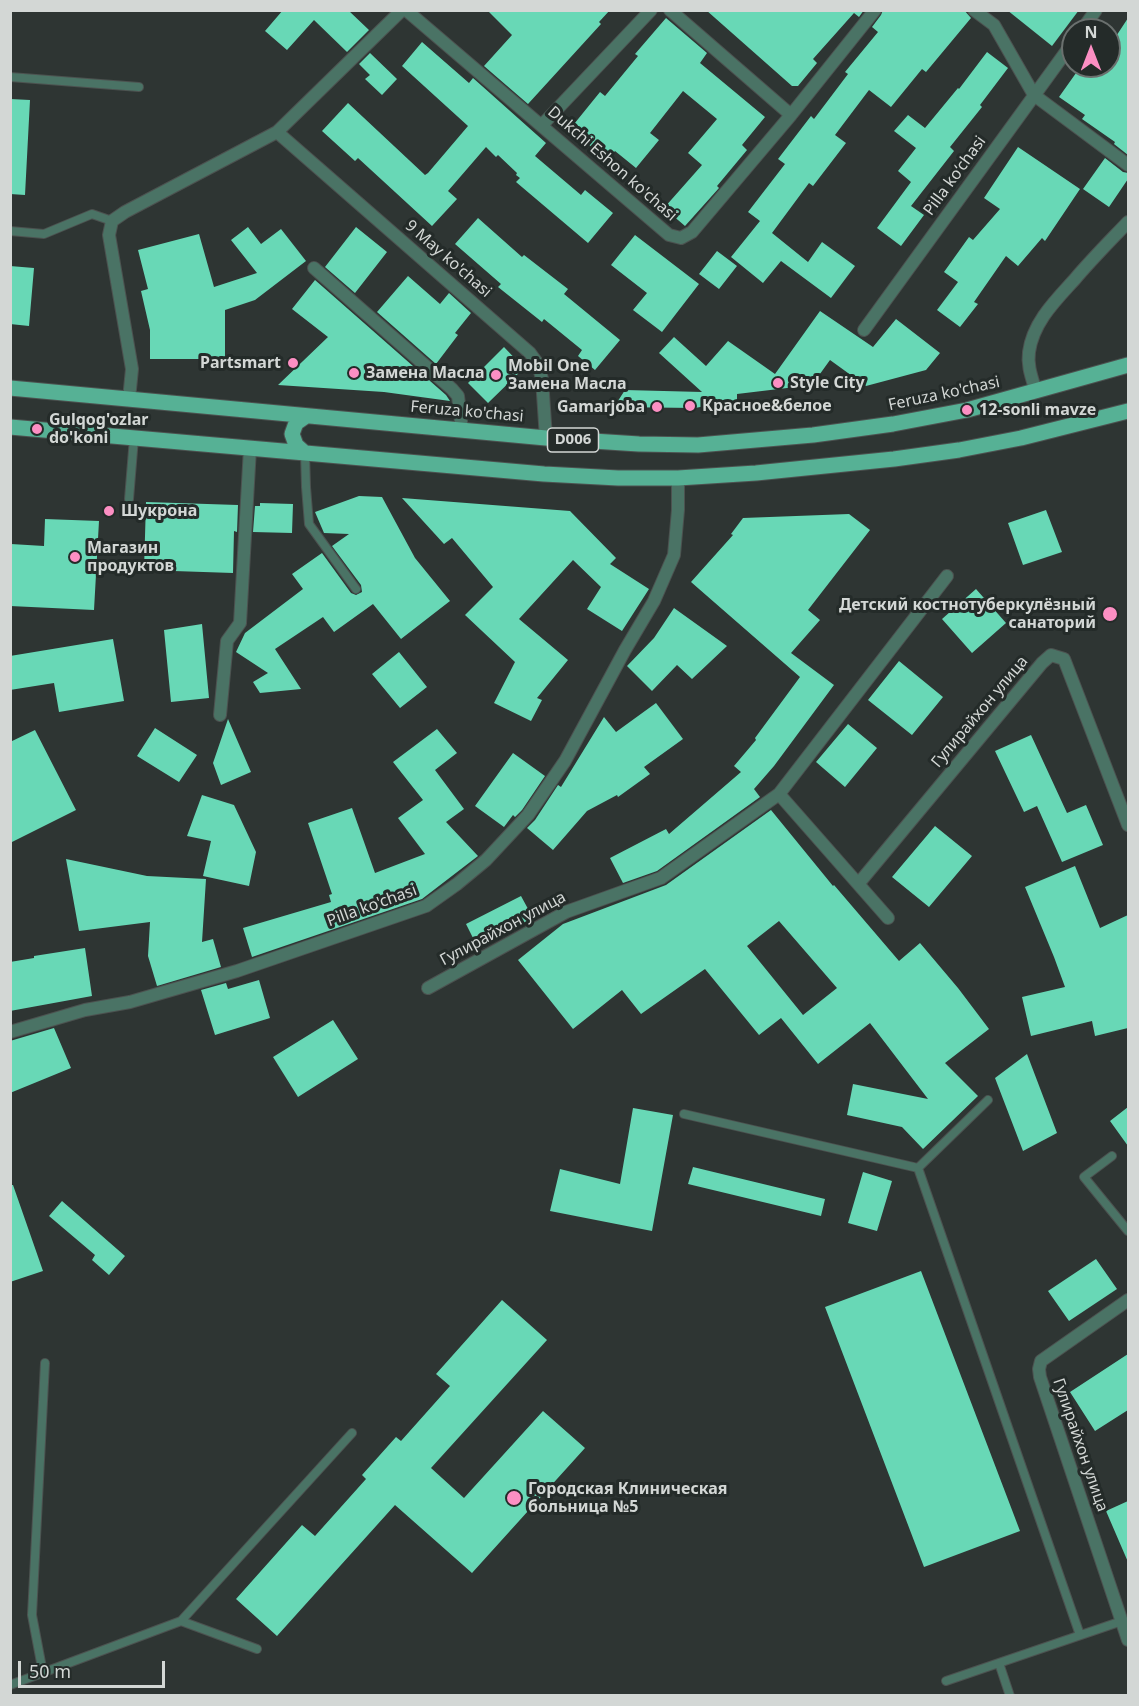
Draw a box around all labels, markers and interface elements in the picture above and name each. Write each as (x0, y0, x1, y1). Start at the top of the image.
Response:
north arrow (1061, 18, 1121, 78)
text: N (1084, 21, 1098, 43)
street label: Dukchi Eshon ko'chasi (543, 103, 681, 225)
street label: Pilla ko‘chasi (920, 132, 990, 220)
street label: 9 May ko'chasi (401, 216, 495, 302)
place label: Partsmart (200, 353, 281, 373)
marker: Partsmart (286, 356, 300, 370)
place label: Mobil One Замена Масла (508, 356, 626, 394)
place label: Замена Масла (366, 363, 484, 383)
marker: Замена Масла (347, 366, 361, 380)
marker: Mobil One Замена Масла (489, 368, 503, 382)
place label: Style City (790, 373, 865, 393)
street label: Feruza ko'chasi (886, 373, 1002, 415)
marker: Style City (771, 376, 785, 390)
place label: Красное&белое (702, 396, 832, 416)
street label: Feruza ko'chasi (410, 397, 524, 427)
place label: Gamarjoba (557, 397, 645, 417)
marker: Красное&белое (683, 399, 697, 413)
marker: Gamarjoba (650, 400, 664, 414)
place label: 12-sonli mavze (979, 400, 1096, 420)
marker: 12-sonli mavze (960, 403, 974, 417)
place label: Gulqog'ozlar do'koni (49, 410, 149, 448)
marker: Gulqog'ozlar do'koni (30, 422, 44, 436)
road number: D006 (548, 428, 598, 452)
place label: Шукрона (121, 501, 197, 521)
marker: Шукрона (102, 504, 116, 518)
place label: Магазин продуктов (87, 538, 174, 576)
marker: Магазин продуктов (68, 550, 82, 564)
place label: Детский костнотуберкулёзный санаторий (839, 595, 1096, 633)
marker: Детский костнотуберкулёзный санаторий (1101, 605, 1119, 623)
street label: Гулирайхон улица (928, 652, 1032, 772)
street label: Pilla ko'chasi (324, 881, 420, 931)
street label: Гулирайхон улица (437, 888, 569, 970)
street label: Гулирайхон улица (1048, 1376, 1112, 1514)
place label: Городская Клиническая больница №5 (528, 1479, 728, 1517)
marker: Городская Клиническая больница №5 (505, 1489, 523, 1507)
scale bar (21, 1649, 168, 1687)
text: 50 m (29, 1659, 71, 1683)

